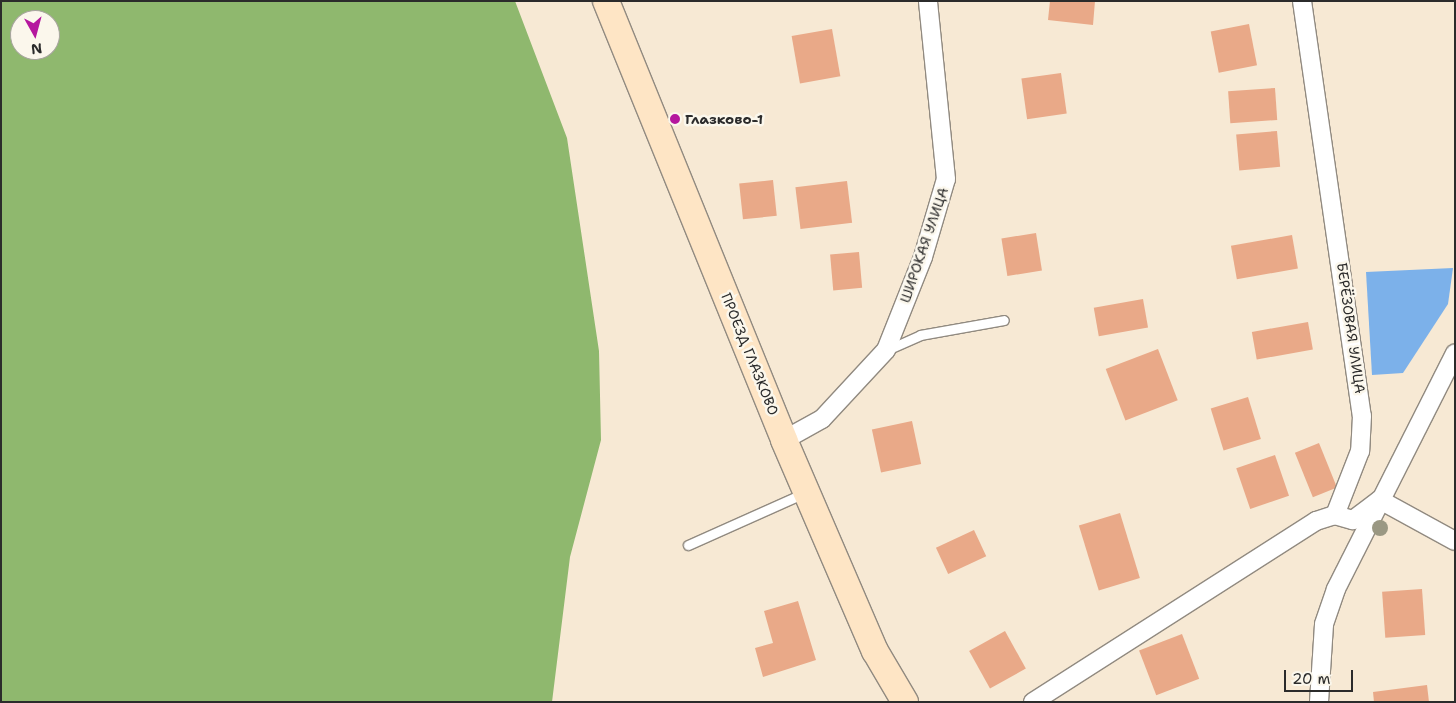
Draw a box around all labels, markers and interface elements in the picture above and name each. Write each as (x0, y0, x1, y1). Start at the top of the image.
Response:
north arrow (10, 10, 60, 60)
text: N (30, 39, 43, 59)
place label: Глазково-1 (685, 111, 763, 127)
marker: Глазково-1 (669, 113, 681, 125)
street label: ШИРОКАЯ УЛИЦА (896, 185, 952, 305)
street label: БЕРЁЗОВАЯ УЛИЦА (1333, 261, 1369, 395)
street label: ПРОЕЗД ГЛАЗКОВО (718, 290, 782, 418)
scale bar (1286, 660, 1355, 692)
text: 20 m (1292, 669, 1331, 689)

